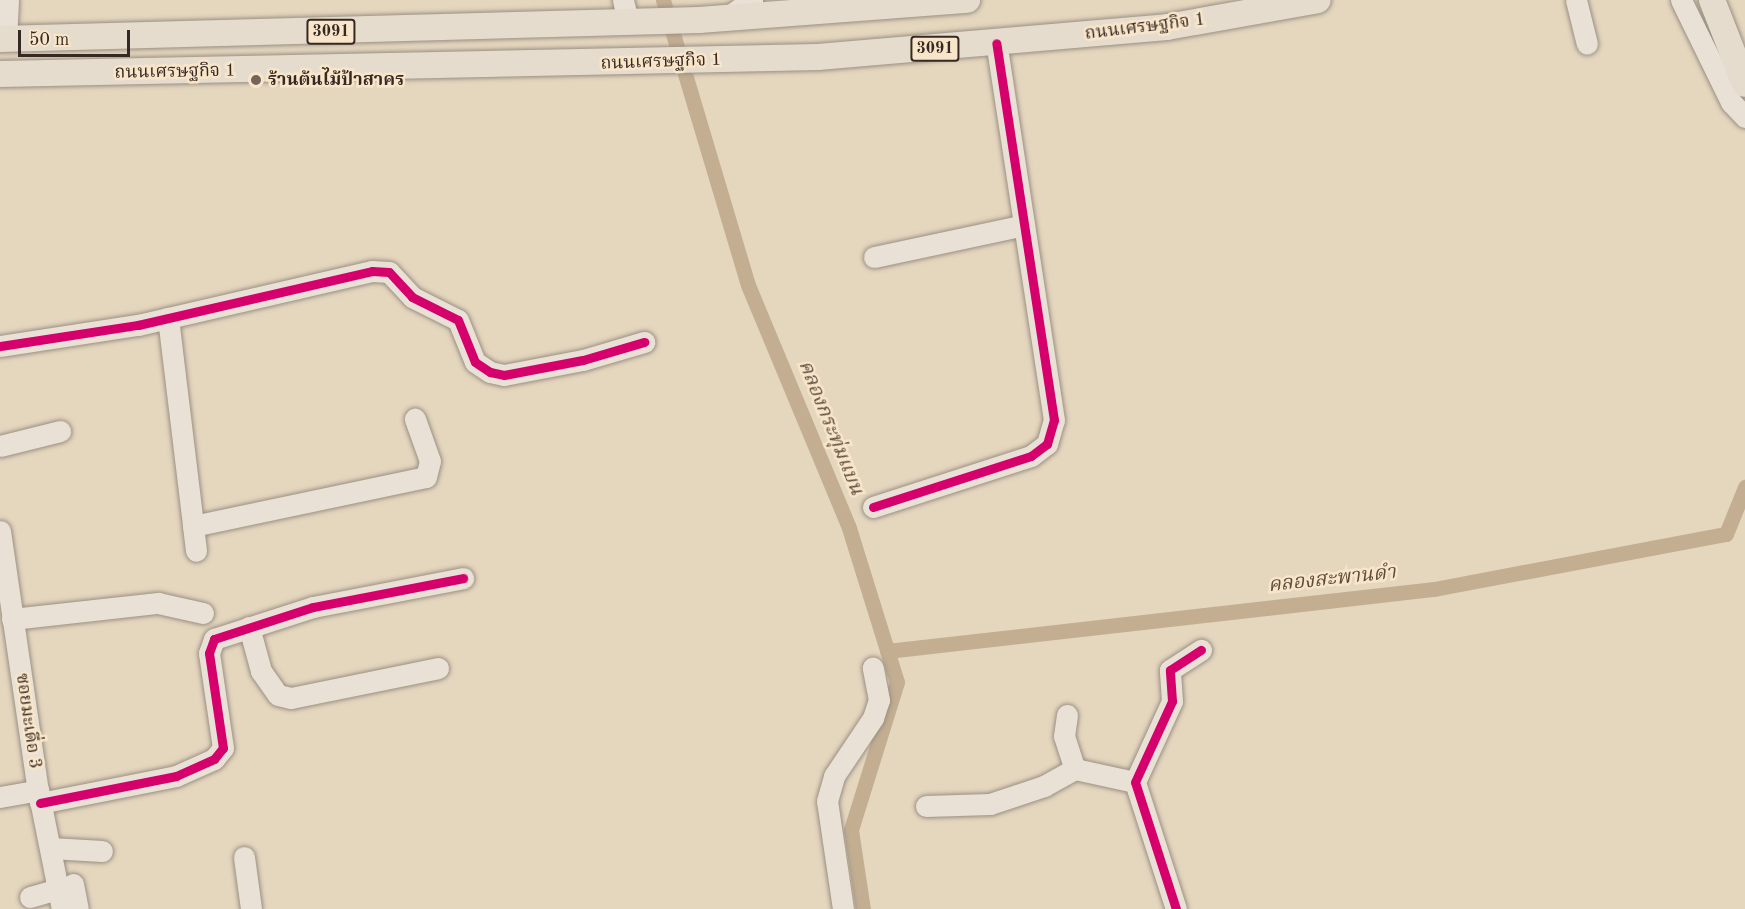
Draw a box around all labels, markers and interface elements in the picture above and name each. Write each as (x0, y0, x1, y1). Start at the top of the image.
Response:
street label: ถนนเศรษฐกิจ 1 (1084, 9, 1206, 45)
scale bar (21, 18, 134, 56)
road number: 3091 (306, 19, 356, 45)
text: 50 m (29, 31, 69, 49)
road number: 3091 (910, 36, 960, 62)
street label: ถนนเศรษฐกิจ 1 (600, 49, 722, 75)
street label: ถนนเศรษฐกิจ 1 (114, 60, 236, 84)
place label: ร้านต้นไม้ป้าสาคร (268, 69, 404, 91)
marker: ร้านต้นไม้ป้าสาคร (249, 73, 263, 87)
water label: คลองกระทุ่มแบน (792, 357, 868, 499)
water label: คลองสะพานดำ (1267, 561, 1397, 599)
street label: ซอยมะเดื่อ 3 (11, 672, 45, 770)

